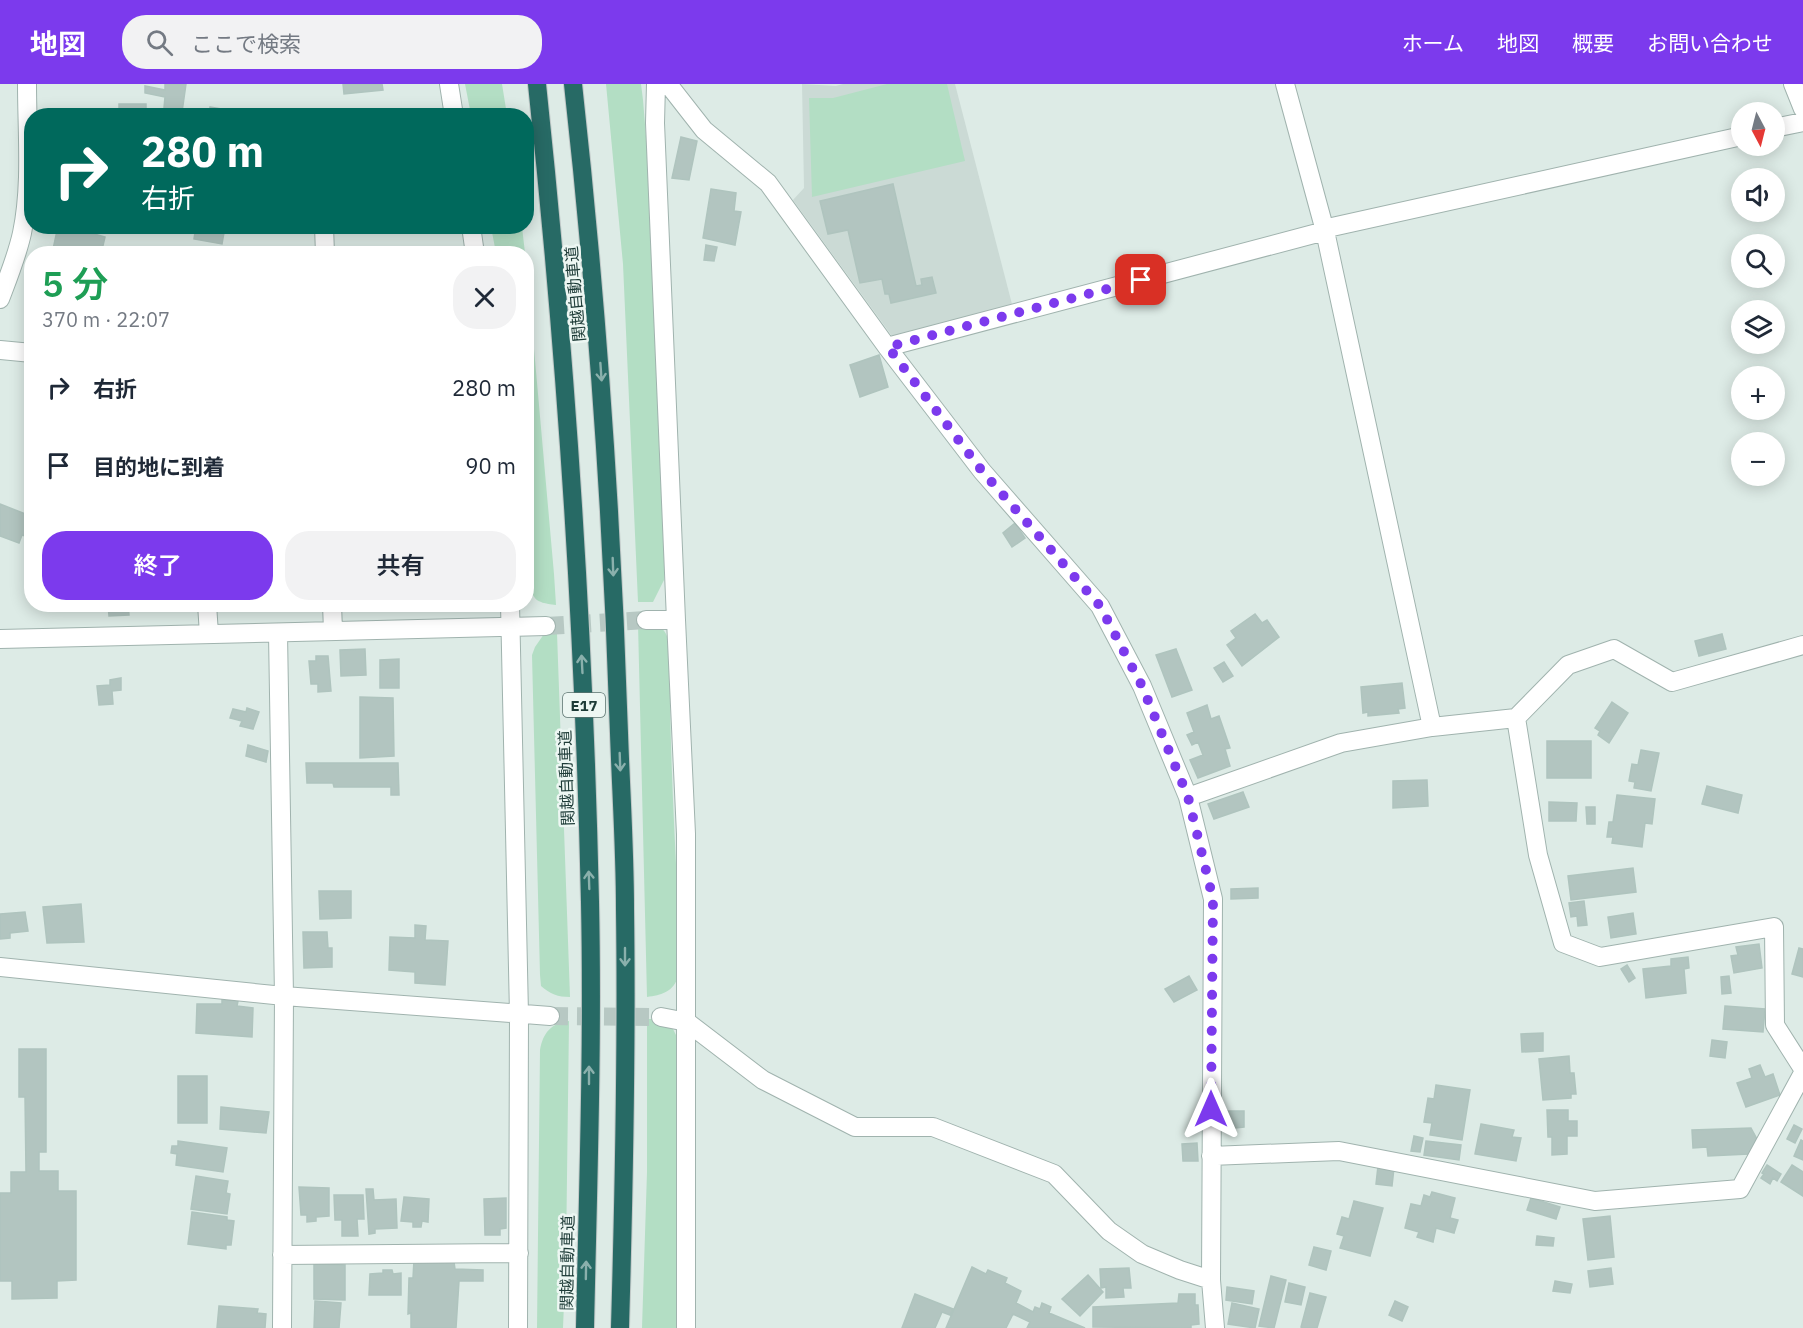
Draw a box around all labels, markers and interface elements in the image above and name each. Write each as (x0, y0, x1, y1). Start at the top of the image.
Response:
search box (122, 15, 542, 69)
text: 地図 (30, 25, 86, 62)
icon: search (143, 26, 176, 59)
text: ここで検索 (191, 29, 301, 58)
text: ホーム (1402, 29, 1464, 57)
text: 地図 (1497, 29, 1539, 57)
text: 概要 (1572, 29, 1614, 57)
text: お問い合わせ (1647, 29, 1773, 57)
north arrow (1731, 102, 1785, 156)
map controls (1731, 102, 1785, 486)
text: 280 m (141, 124, 264, 179)
icon: right (42, 132, 120, 210)
button: sound (1731, 168, 1785, 222)
text: 右折 (141, 180, 195, 215)
button: search (1731, 234, 1785, 288)
street label: 関越自動車道 (561, 245, 589, 343)
pin (1115, 254, 1166, 305)
text: 5 分 (42, 260, 108, 307)
icon: arrive (1124, 263, 1157, 296)
button: close (453, 266, 516, 329)
button: layers (1731, 300, 1785, 354)
text: 370 m · 22:07 (42, 306, 170, 333)
one-way arrow (595, 362, 606, 382)
button: + (1731, 366, 1785, 420)
icon: right (42, 371, 75, 404)
text: 280 m (452, 373, 516, 402)
text: 右折 (93, 374, 137, 403)
button: − (1731, 432, 1785, 486)
icon: arrive (42, 449, 75, 482)
text: 90 m (465, 451, 516, 480)
text: 目的地に到着 (93, 452, 225, 481)
button: 終了 (42, 531, 273, 600)
button: 共有 (285, 531, 516, 600)
one-way arrow (607, 556, 618, 576)
one-way arrow (576, 654, 587, 674)
road number: E17 (563, 693, 605, 717)
street label: 関越自動車道 (554, 730, 578, 826)
one-way arrow (615, 751, 626, 771)
one-way arrow (583, 870, 595, 890)
one-way arrow (619, 946, 631, 966)
one-way arrow (583, 1065, 595, 1085)
position arrow (1179, 1077, 1243, 1141)
street label: 関越自動車道 (556, 1215, 578, 1311)
one-way arrow (580, 1260, 592, 1280)

